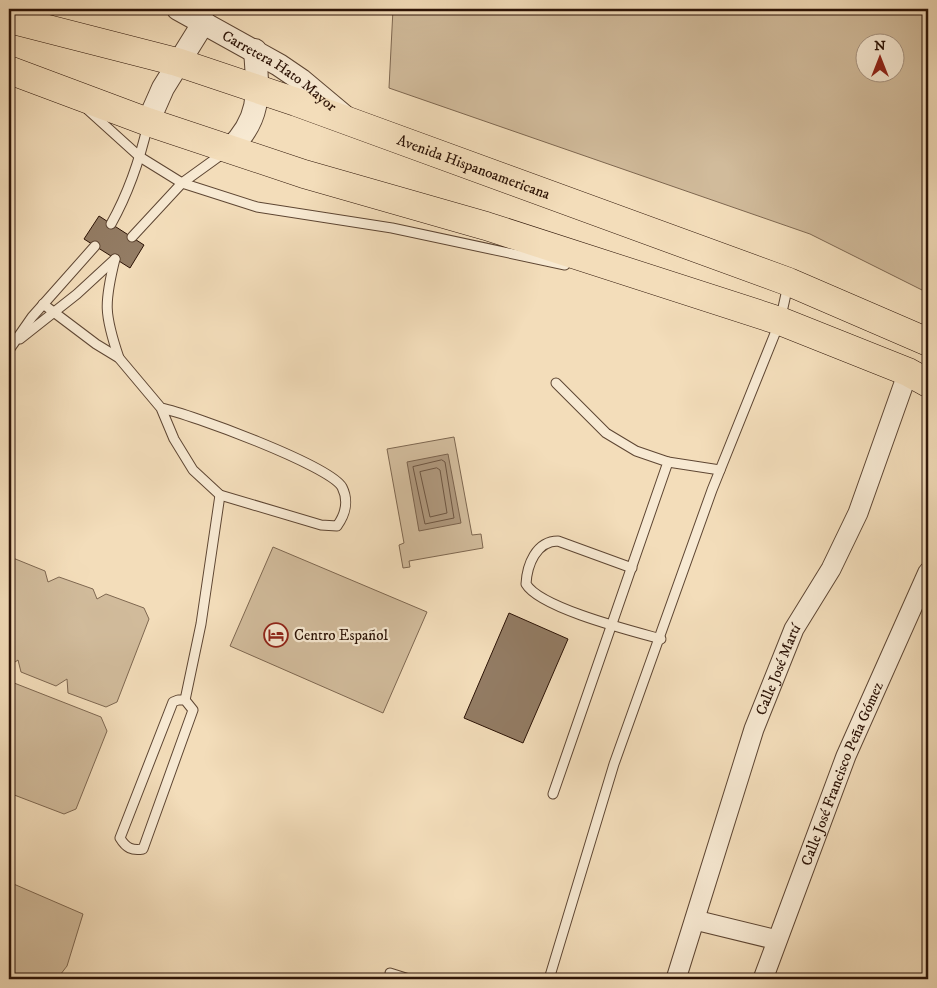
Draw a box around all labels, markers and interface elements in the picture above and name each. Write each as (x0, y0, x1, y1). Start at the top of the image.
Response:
street label: Carretera Hato Mayor (219, 26, 341, 116)
north arrow (854, 32, 904, 82)
text: N (874, 37, 886, 55)
street label: Avenida Hispanoamericana (394, 130, 553, 204)
street label: Calle José Martí (751, 619, 805, 718)
hotel icon: Centro Español (263, 622, 289, 648)
place label: Centro Español (294, 626, 388, 645)
street label: Calle José Francisco Peña Gómez (797, 678, 888, 868)

